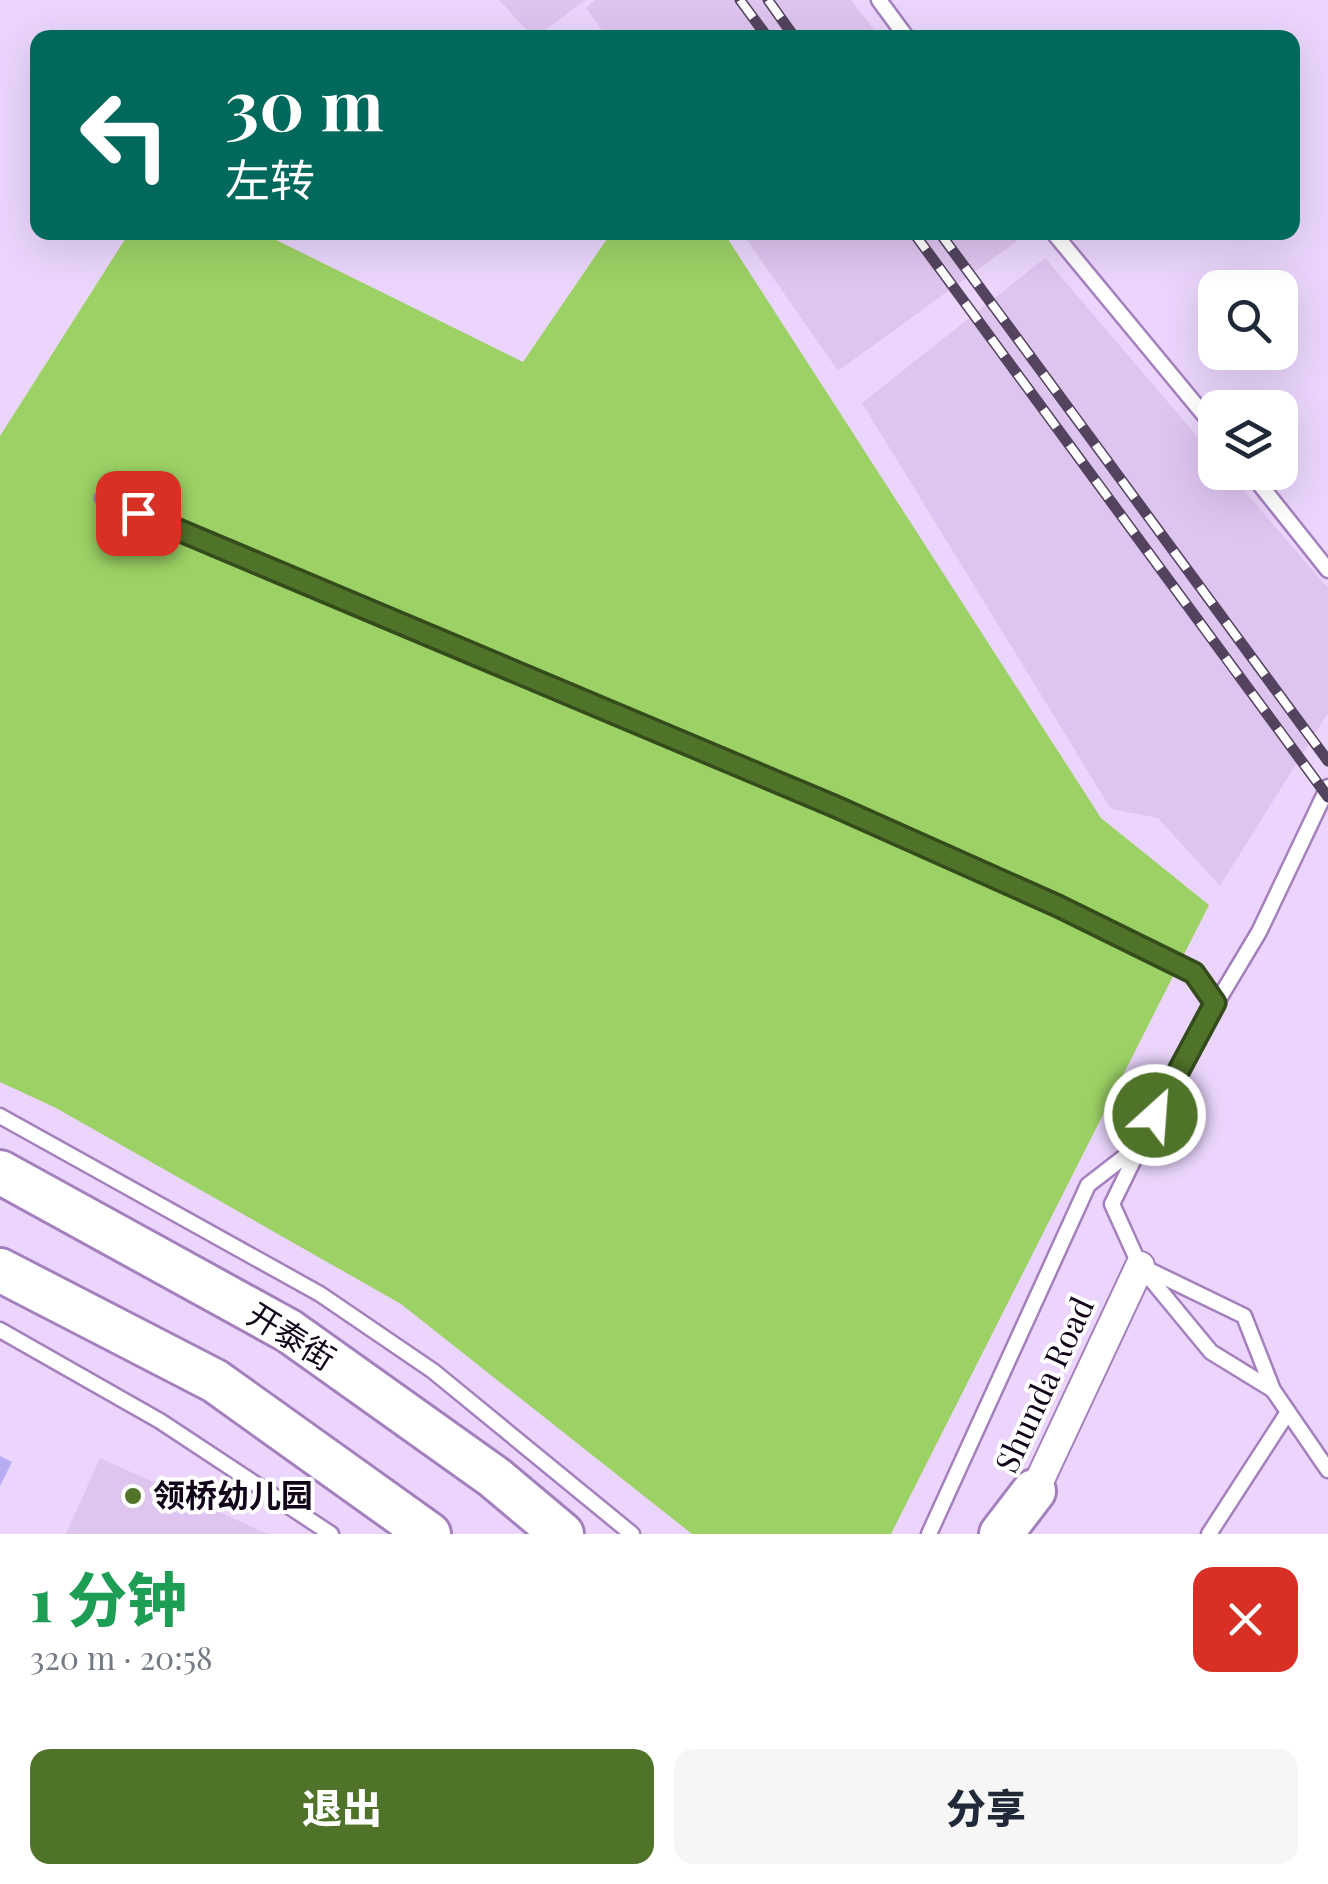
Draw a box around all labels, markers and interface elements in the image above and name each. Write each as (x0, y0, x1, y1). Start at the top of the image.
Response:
text: 30 m (225, 55, 384, 149)
icon: left (60, 70, 190, 200)
text: 左转 (225, 148, 315, 208)
map controls (1198, 270, 1298, 490)
button: search (1198, 270, 1298, 370)
button: layers (1198, 390, 1298, 490)
pin (96, 471, 181, 556)
icon: arrive (111, 486, 166, 541)
position arrow (1103, 1063, 1207, 1167)
street label: Shunda Road (983, 1289, 1102, 1479)
street label: 开泰街 (240, 1291, 344, 1379)
place label: 领桥幼儿园 (153, 1472, 313, 1515)
marker: 领桥幼儿园 (122, 1485, 144, 1507)
text: 1 分钟 (30, 1557, 187, 1637)
button: close (1193, 1567, 1298, 1672)
text: 320 m · 20:58 (30, 1635, 213, 1678)
button: 退出 (30, 1749, 654, 1864)
button: 分享 (674, 1749, 1298, 1864)

